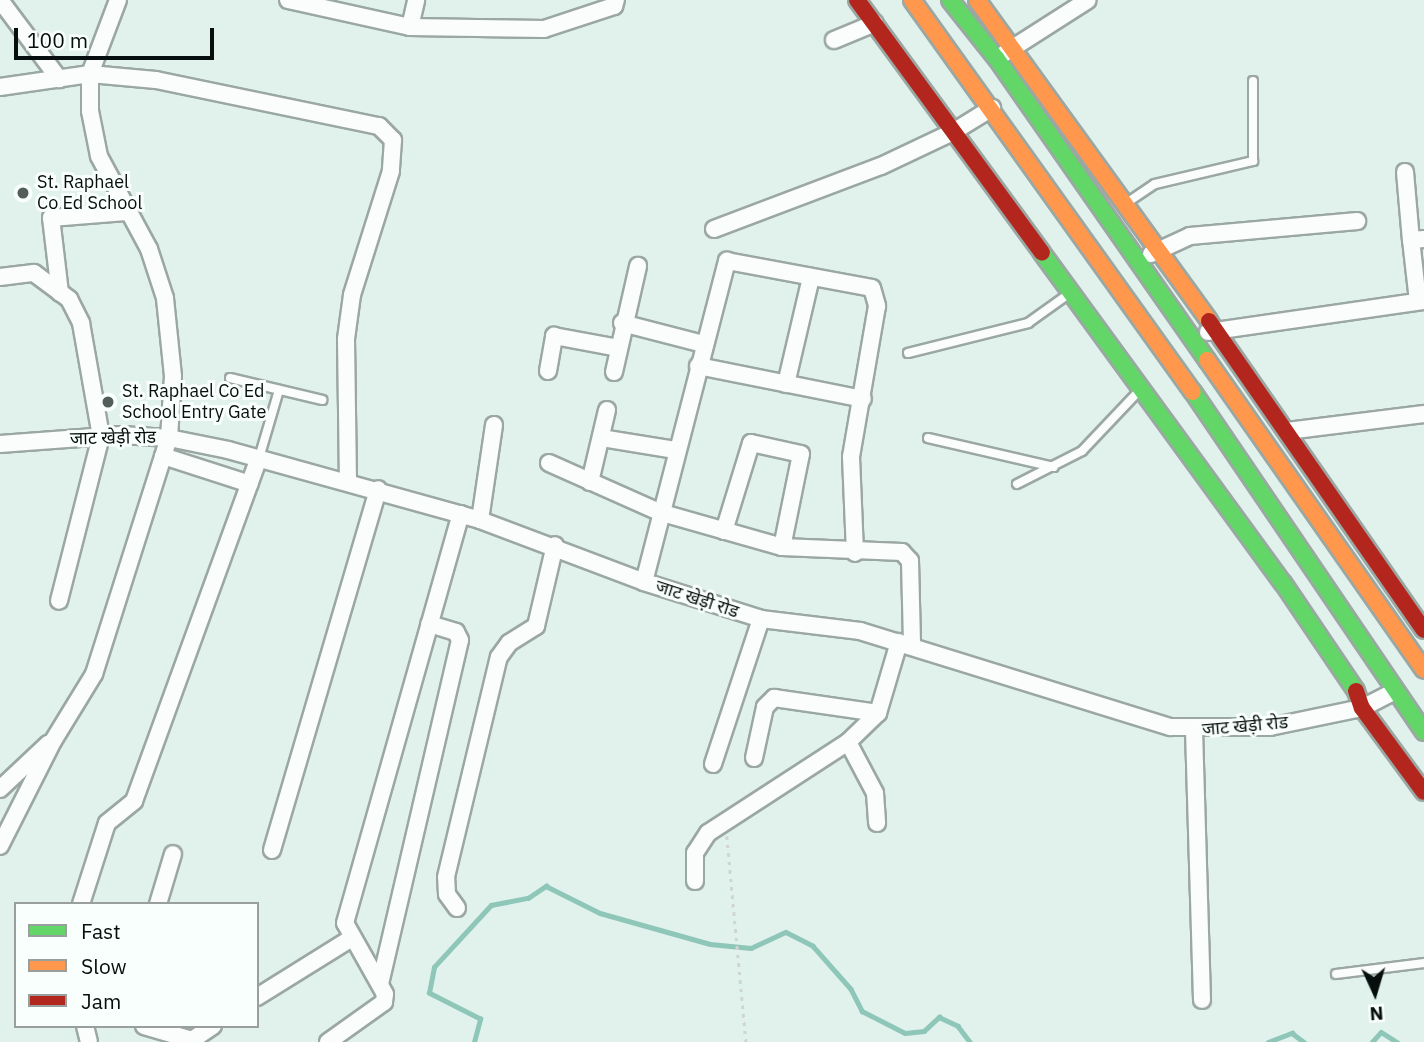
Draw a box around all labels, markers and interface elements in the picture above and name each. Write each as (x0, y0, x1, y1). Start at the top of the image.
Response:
scale bar (18, 14, 217, 58)
text: 100 m (27, 26, 88, 54)
place label: St. Raphael Co Ed School (37, 172, 142, 214)
marker: St. Raphael Co Ed School (15, 185, 31, 201)
place label: St. Raphael Co Ed School Entry Gate (122, 381, 266, 424)
marker: St. Raphael Co Ed School Entry Gate (100, 394, 116, 410)
street label: जाट खेड़ी रोड (70, 426, 156, 450)
street label: जाट खेड़ी रोड (653, 575, 741, 623)
street label: जाट खेड़ी रोड (1201, 711, 1289, 741)
legend (14, 902, 259, 1028)
text: Fast (81, 917, 121, 945)
text: Slow (81, 952, 127, 980)
north arrow (1340, 958, 1410, 1028)
text: Jam (81, 987, 121, 1015)
text: N (1369, 1001, 1384, 1026)

